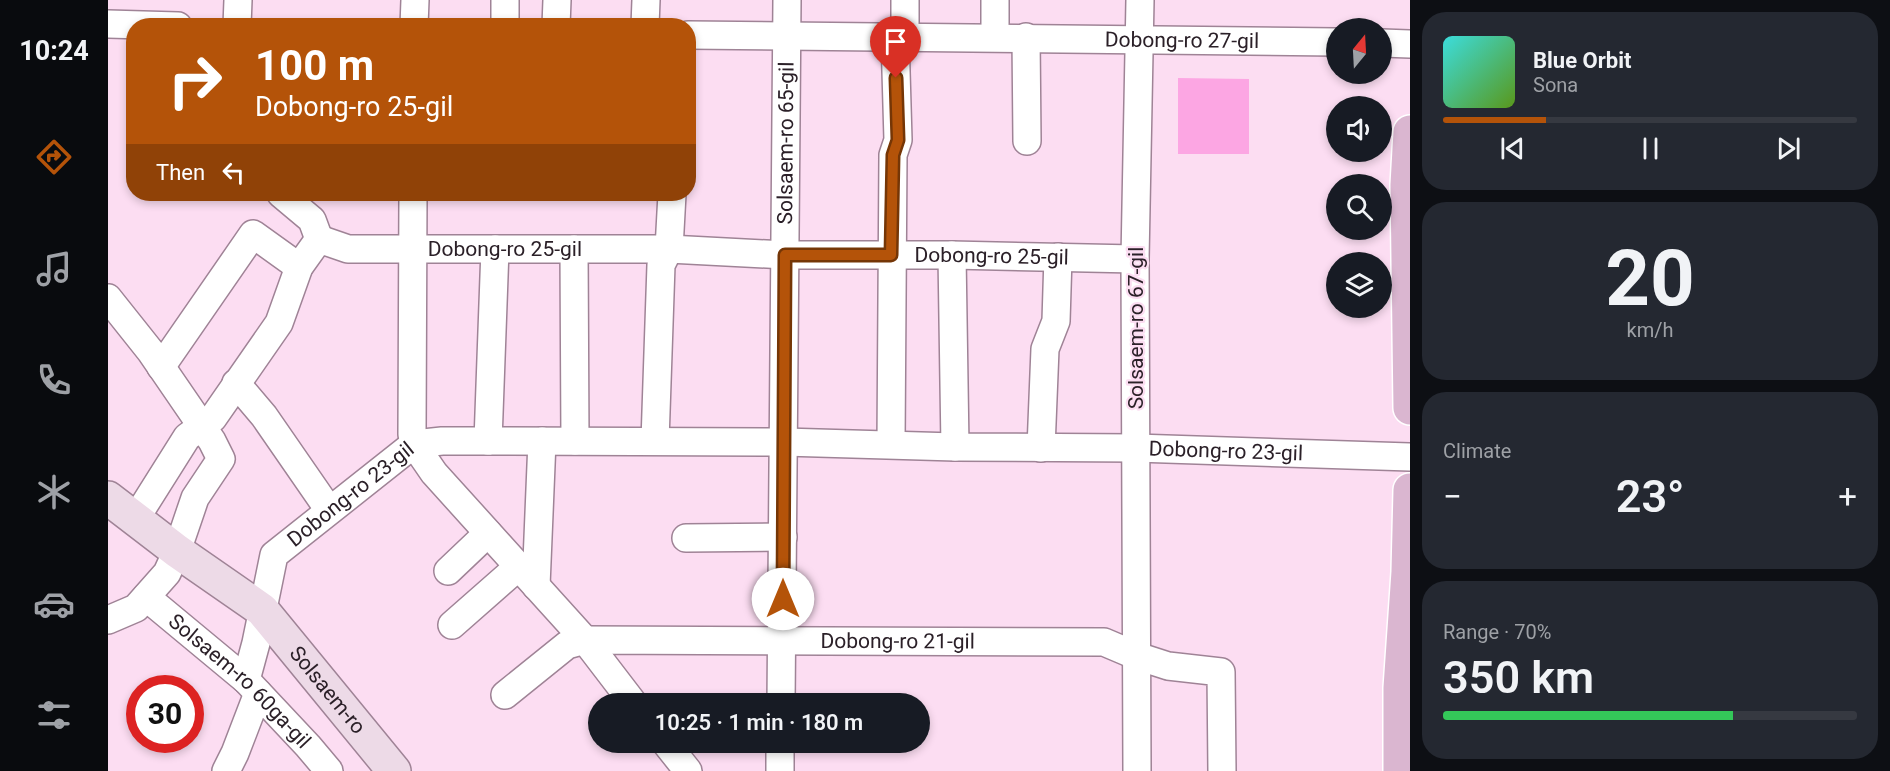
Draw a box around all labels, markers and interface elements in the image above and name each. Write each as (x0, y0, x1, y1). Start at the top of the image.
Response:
pin (870, 16, 921, 78)
north arrow (1326, 18, 1392, 84)
map controls (1326, 18, 1392, 318)
icon: arrive (879, 25, 912, 58)
street label: Dobong-ro 27-gil (1105, 28, 1259, 53)
text: 10:24 (19, 35, 89, 67)
text: 100 m (255, 41, 374, 90)
icon: right (156, 42, 234, 120)
text: Blue Orbit (1533, 48, 1631, 73)
street label: Solsaem-ro 65-gil (773, 62, 798, 225)
text: Sona (1533, 73, 1578, 97)
text: Dobong-ro 25-gil (255, 91, 453, 123)
button: sound (1326, 96, 1392, 162)
icon: previous (1496, 132, 1529, 165)
icon: pause (1634, 132, 1667, 165)
icon: next (1772, 132, 1805, 165)
icon: directions (33, 136, 75, 178)
icon: left (217, 156, 250, 189)
text: Then (156, 160, 205, 185)
button: search (1326, 174, 1392, 240)
text: 20 (1605, 233, 1695, 324)
street label: Dobong-ro 25-gil (428, 237, 582, 261)
street label: Dobong-ro 25-gil (915, 243, 1069, 270)
street label: Solsaem-ro 67-gil (1124, 247, 1148, 409)
icon: music (33, 248, 75, 290)
button: layers (1326, 252, 1392, 318)
text: km/h (1627, 318, 1673, 342)
icon: phone (33, 359, 75, 401)
street label: Dobong-ro 23-gil (1148, 436, 1303, 465)
street label: Dobong-ro 23-gil (283, 437, 419, 552)
text: Climate (1443, 439, 1511, 463)
text: 23° (1616, 470, 1684, 523)
icon: climate (33, 471, 75, 513)
text: − (1443, 477, 1462, 516)
text: + (1838, 477, 1857, 516)
position arrow (751, 567, 815, 631)
icon: car (33, 583, 75, 625)
street label: Solsaem-ro 60ga-gil (164, 609, 316, 753)
text: Range · 70% (1443, 620, 1551, 644)
street label: Dobong-ro 21-gil (820, 629, 975, 654)
street label: Solsaem-ro (285, 641, 371, 739)
text: 350 km (1443, 651, 1594, 704)
speed limit sign: 30 (126, 675, 204, 753)
icon: filters (33, 694, 75, 736)
text: 10:25 · 1 min · 180 m (655, 710, 863, 735)

